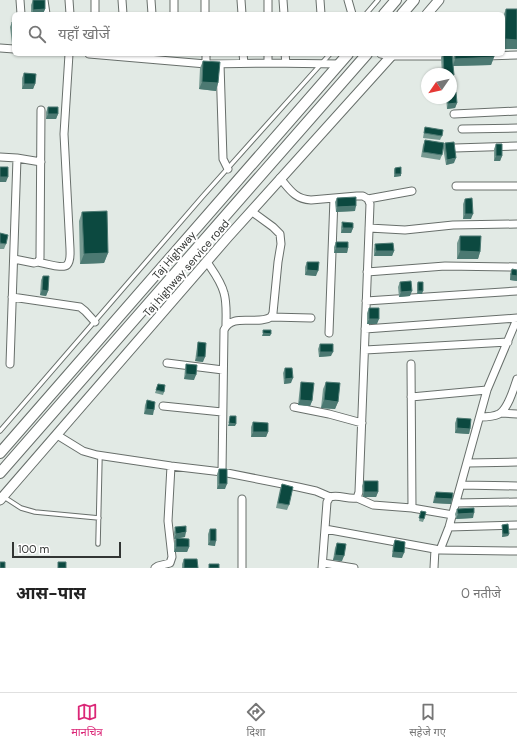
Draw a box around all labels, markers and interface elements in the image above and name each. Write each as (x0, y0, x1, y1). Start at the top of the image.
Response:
search box (12, 12, 505, 56)
icon: search (26, 23, 48, 45)
text: यहाँ खोजें (58, 24, 110, 44)
north arrow (421, 68, 457, 104)
street label: Taj highway service road (140, 216, 232, 320)
street label: Taj Highway (149, 228, 199, 282)
scale bar (12, 540, 121, 559)
text: 100 m (18, 542, 49, 556)
text: आस-पास (16, 582, 86, 604)
text: 0 नतीजे (461, 585, 501, 602)
tab: मानचित्र (71, 701, 103, 740)
tab: दिशा (245, 701, 267, 740)
tab: सहेजे गए (409, 701, 446, 740)

